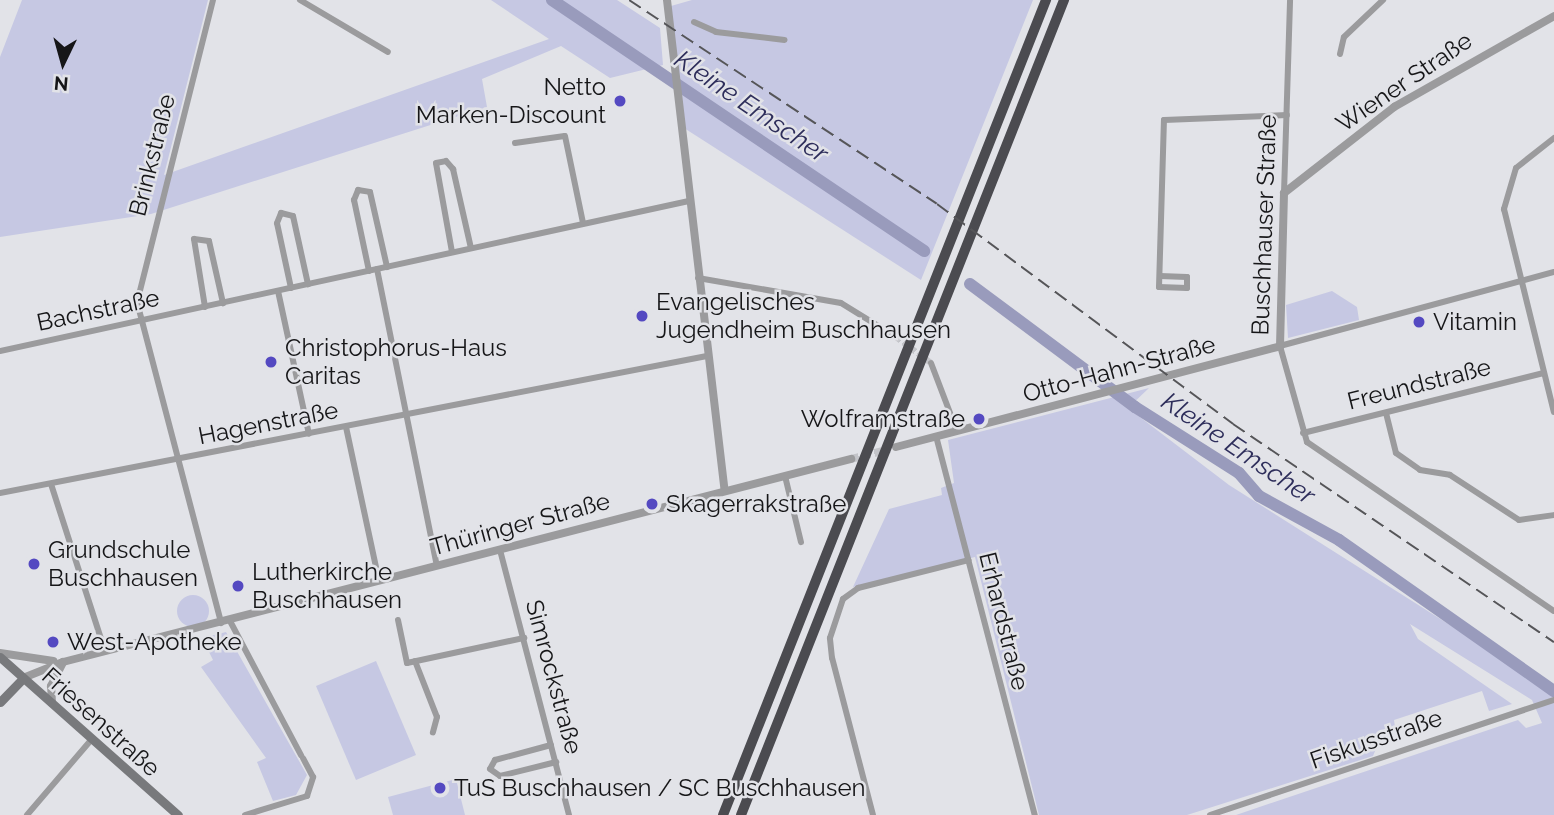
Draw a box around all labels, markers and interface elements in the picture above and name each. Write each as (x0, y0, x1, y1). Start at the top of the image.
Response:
street label: Wiener Straße (1330, 26, 1478, 138)
north arrow (28, 28, 98, 98)
water label: Kleine Emscher (668, 44, 834, 170)
text: N (53, 72, 69, 96)
place label: Netto Marken-Discount (416, 73, 606, 129)
street label: Brinkstraße (123, 91, 181, 219)
marker: Netto Marken-Discount (612, 93, 628, 109)
street label: Buschhauser Straße (1246, 114, 1282, 336)
street label: Bachstraße (34, 283, 162, 337)
place label: Evangelisches Jugendheim Buschhausen (656, 288, 951, 344)
marker: Evangelisches Jugendheim Buschhausen (634, 308, 650, 324)
place label: Vitamin (1433, 308, 1517, 336)
marker: Vitamin (1411, 314, 1427, 330)
street label: Otto-Hahn-Straße (1020, 329, 1218, 409)
place label: Christophorus-Haus Caritas (285, 334, 507, 390)
street label: Freundstraße (1344, 352, 1494, 416)
marker: Christophorus-Haus Caritas (263, 354, 279, 370)
water label: Kleine Emscher (1155, 386, 1321, 512)
street label: Hagenstraße (196, 395, 340, 451)
place label: Wolframstraße (801, 405, 965, 433)
marker: Wolframstraße (971, 411, 987, 427)
street label: Thüringer Straße (427, 486, 613, 562)
place label: Skagerrakstraße (666, 490, 846, 518)
marker: Skagerrakstraße (644, 496, 660, 512)
place label: Grundschule Buschhausen (48, 536, 198, 592)
street label: Erhardstraße (973, 549, 1035, 693)
marker: Grundschule Buschhausen (26, 556, 42, 572)
place label: Lutherkirche Buschhausen (252, 558, 402, 614)
marker: Lutherkirche Buschhausen (230, 578, 246, 594)
street label: Simrockstraße (520, 597, 588, 757)
place label: West-Apotheke (67, 628, 242, 656)
marker: West-Apotheke (45, 634, 61, 650)
street label: Friesenstraße (36, 661, 166, 783)
street label: Fiskusstraße (1306, 703, 1446, 775)
place label: TuS Buschhausen / SC Buschhausen (454, 774, 865, 802)
marker: TuS Buschhausen / SC Buschhausen (432, 780, 448, 796)

